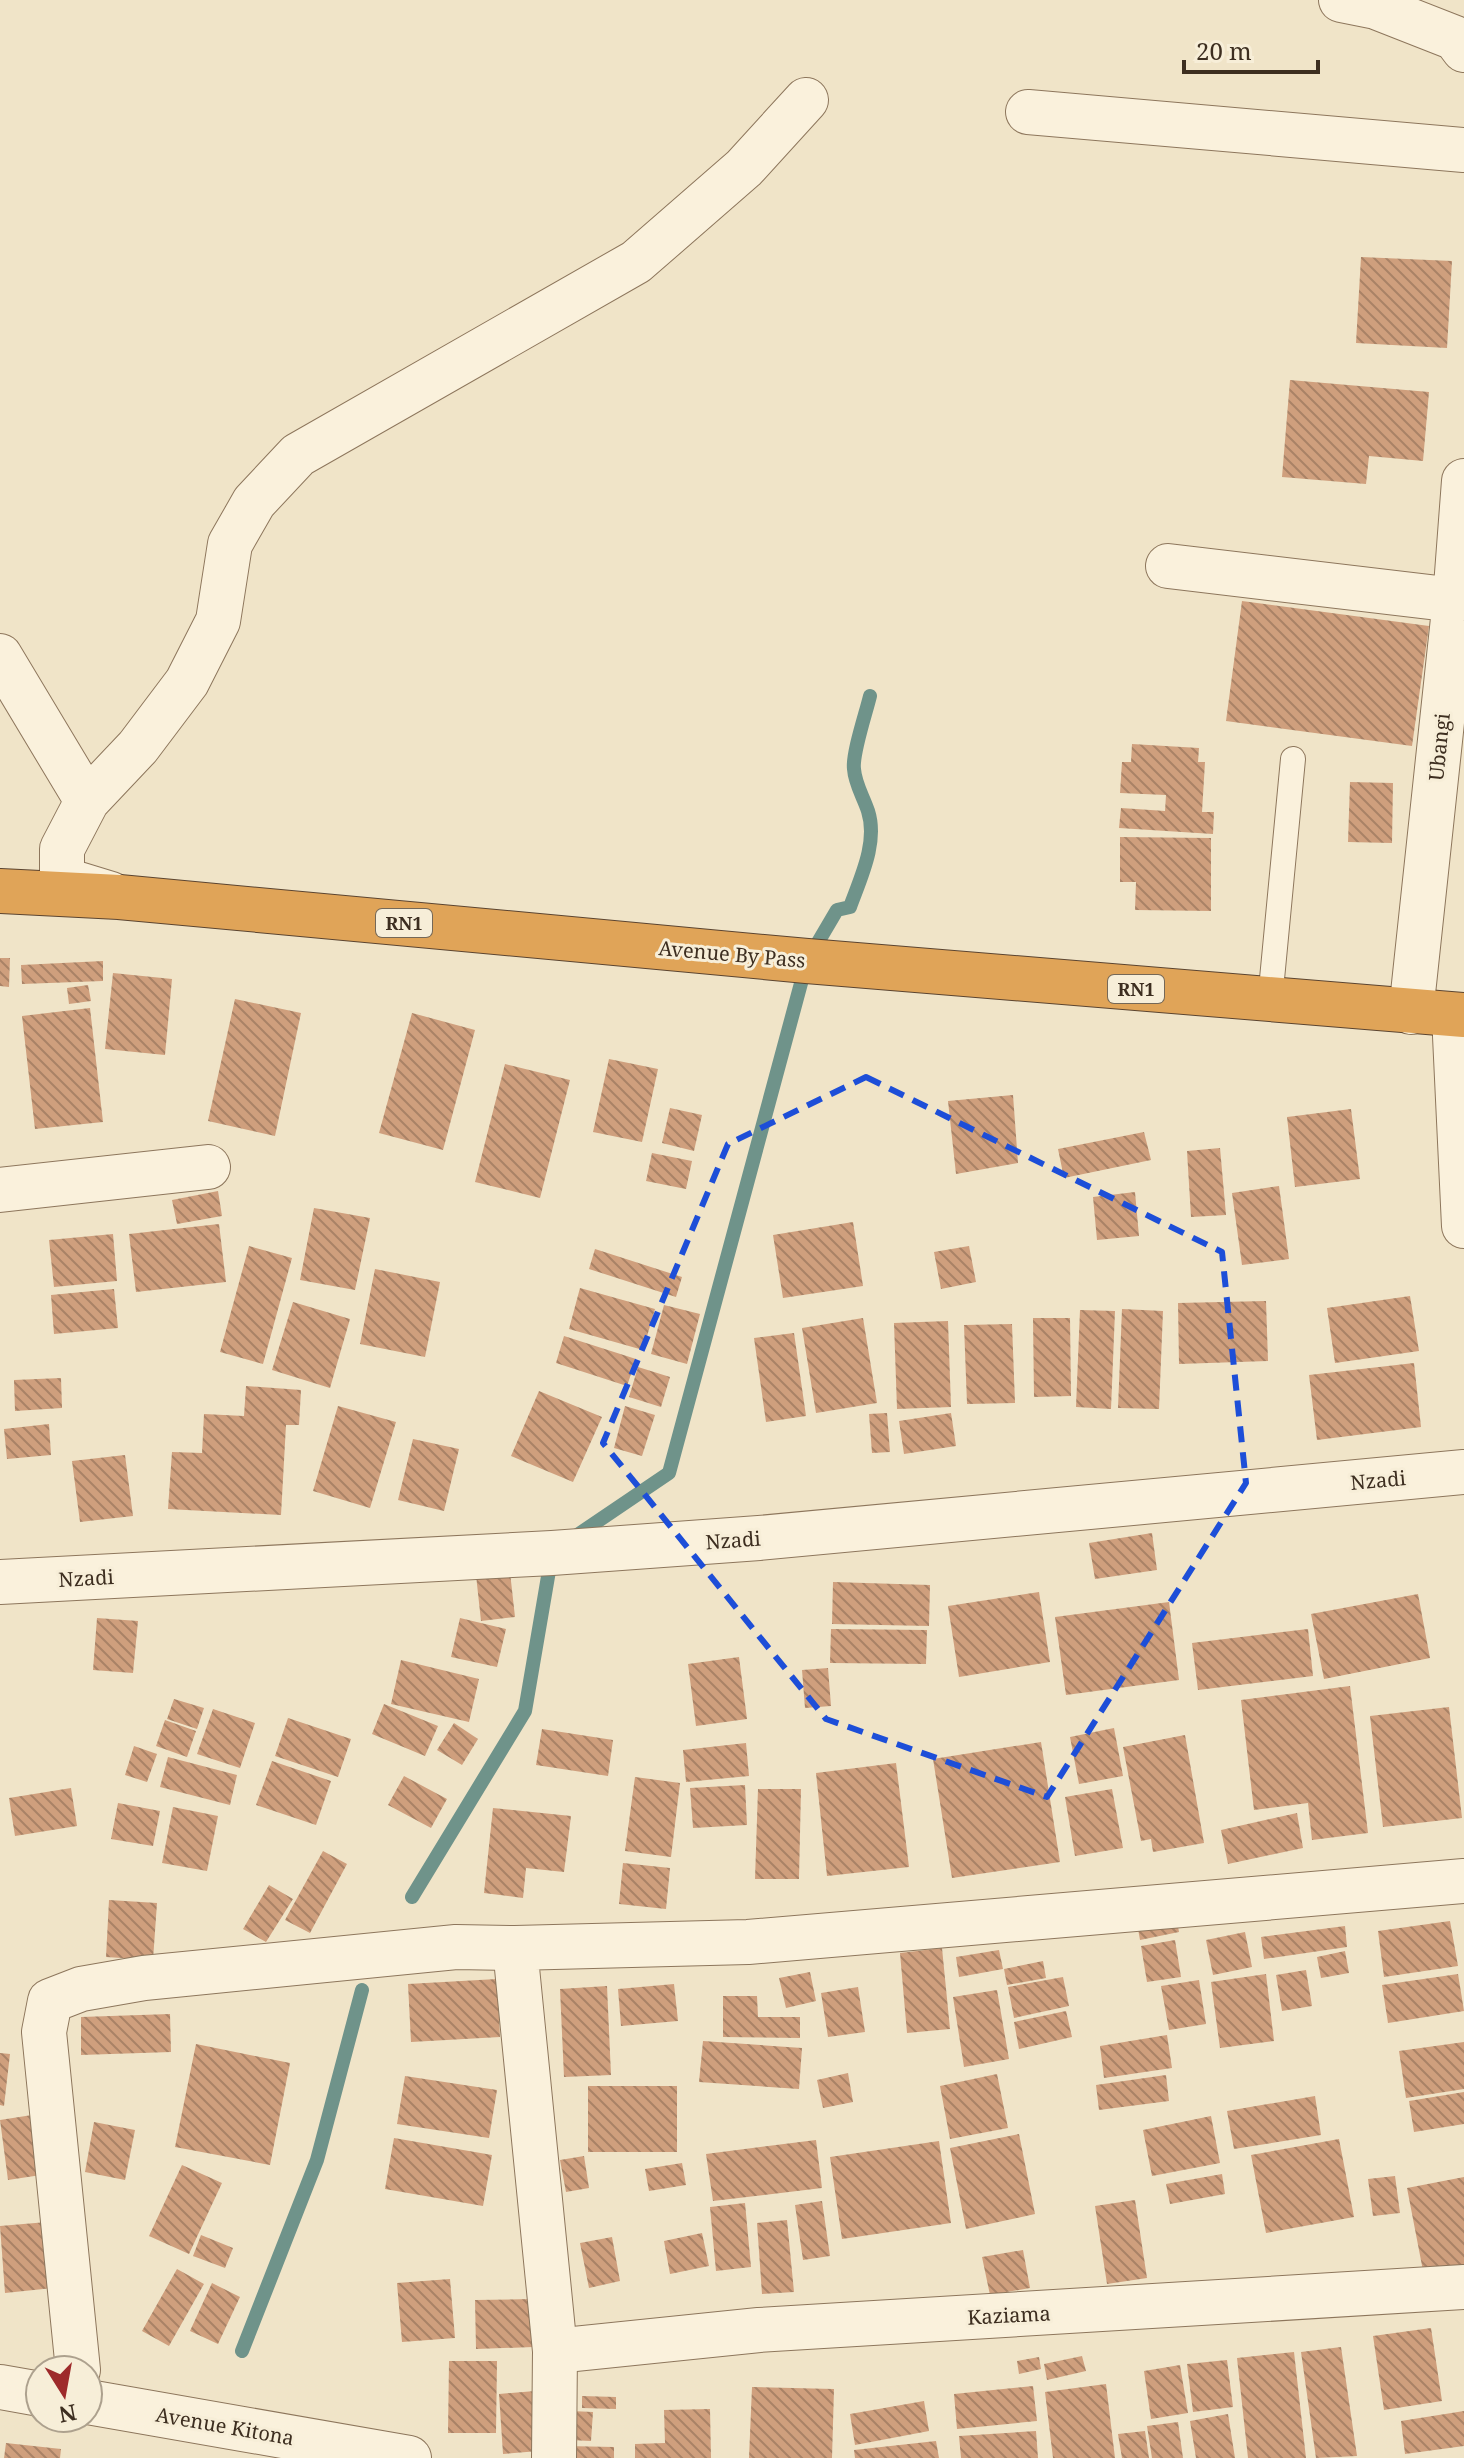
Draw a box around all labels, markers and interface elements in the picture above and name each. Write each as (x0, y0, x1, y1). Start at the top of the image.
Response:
scale bar (1184, 24, 1318, 74)
text: 20 m (1196, 34, 1252, 67)
street label: Ubangi (1422, 711, 1456, 782)
road number: RN1 (376, 909, 432, 937)
street label: Avenue By Pass (657, 934, 807, 974)
road number: RN1 (1108, 975, 1164, 1003)
street label: Nzadi (1349, 1464, 1407, 1496)
street label: Nzadi (704, 1525, 762, 1555)
street label: Nzadi (58, 1563, 115, 1593)
street label: Kaziama (967, 2299, 1051, 2331)
north arrow (24, 2354, 104, 2434)
text: N (57, 2398, 79, 2431)
street label: Avenue Kitona (154, 2401, 296, 2451)

